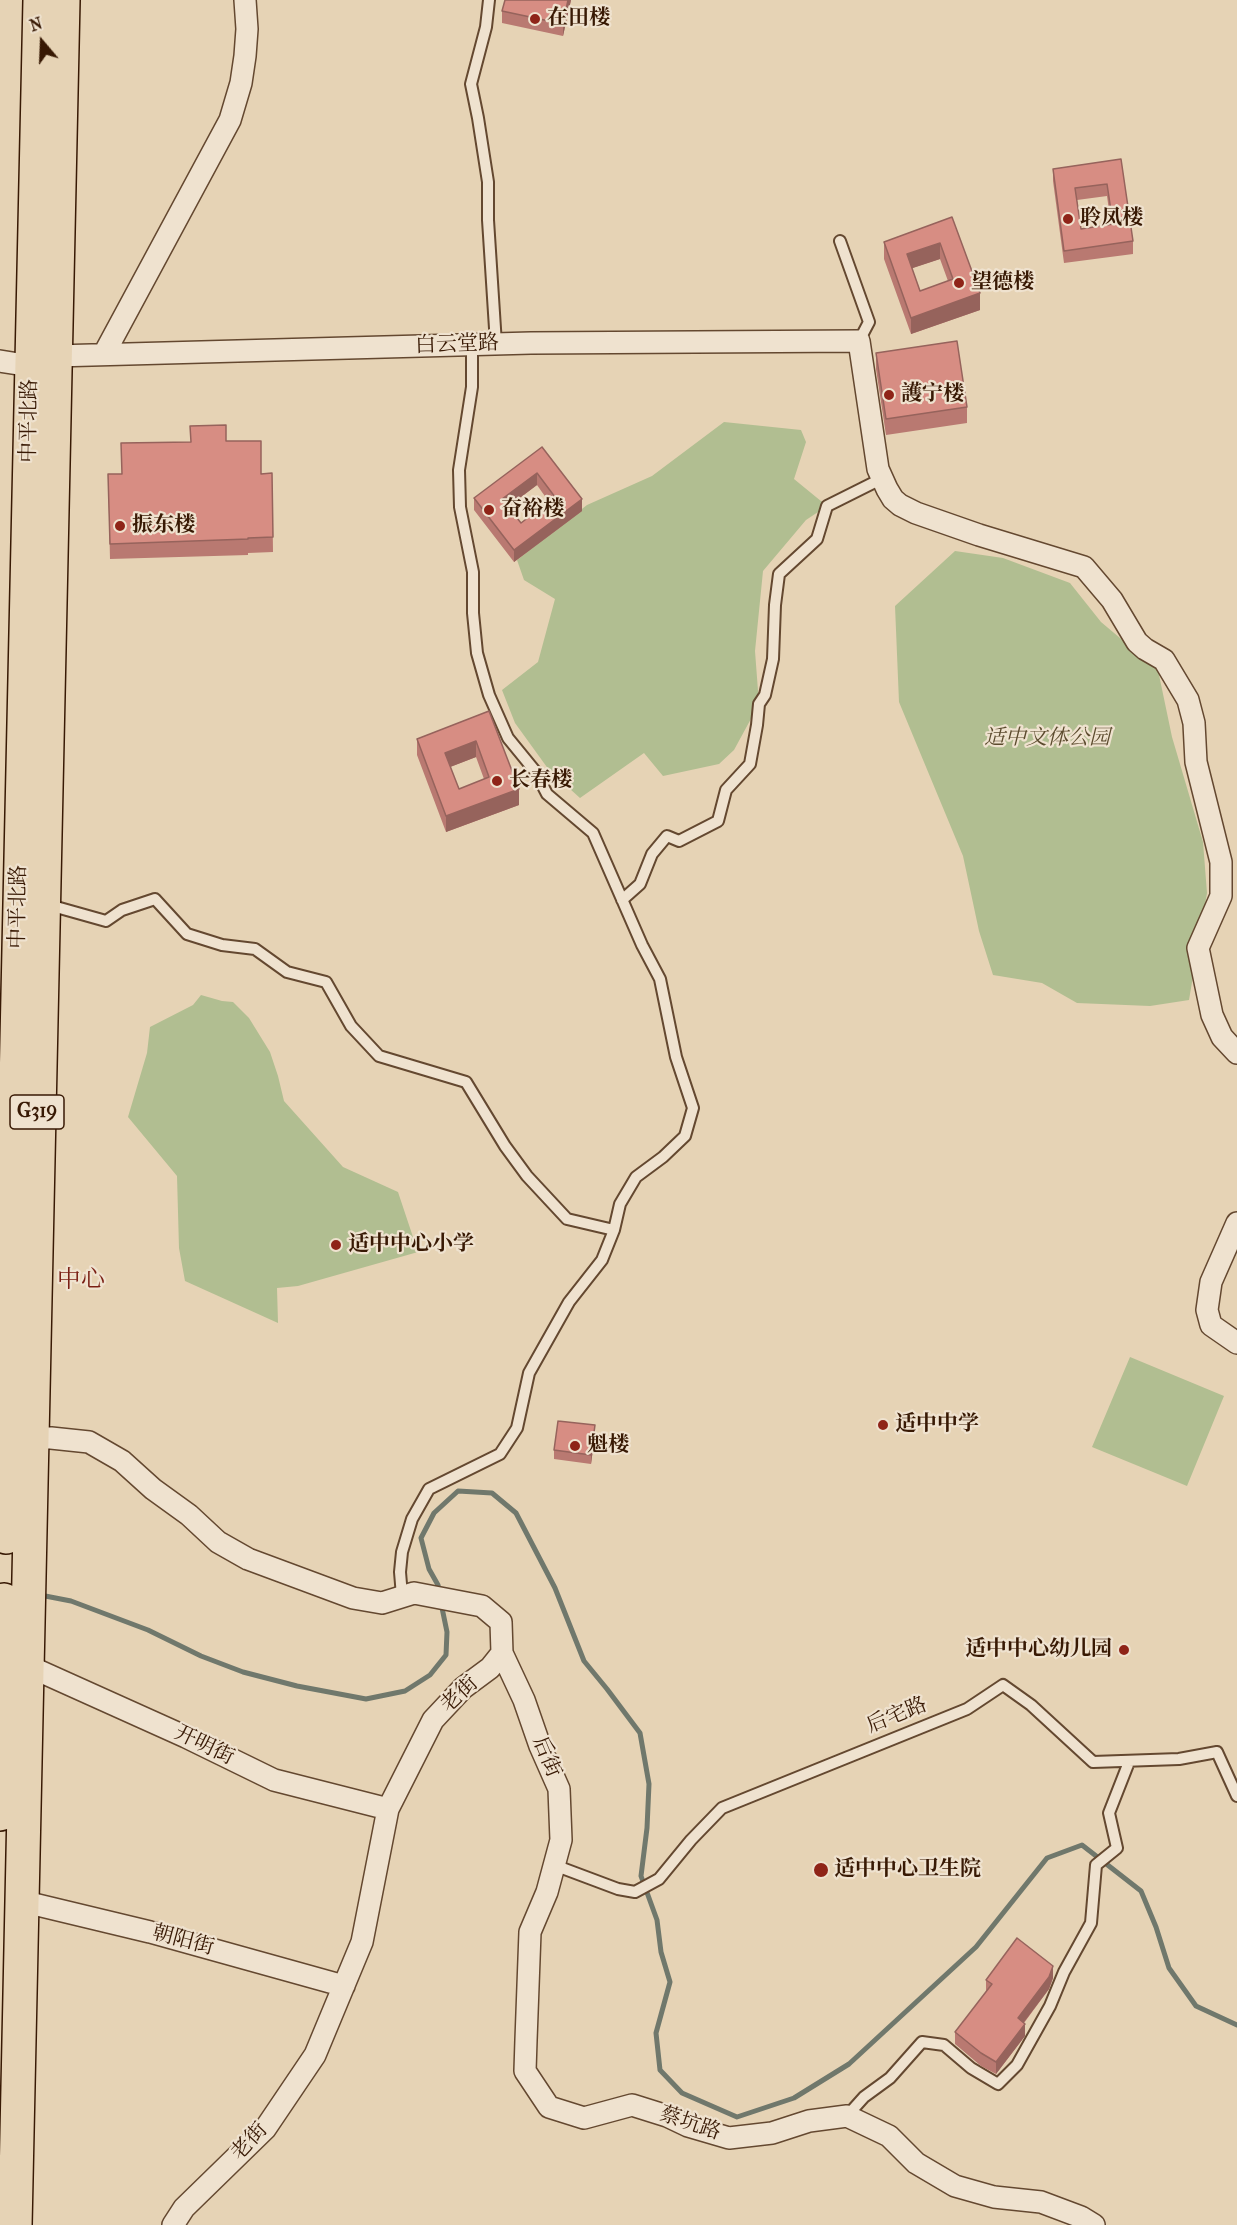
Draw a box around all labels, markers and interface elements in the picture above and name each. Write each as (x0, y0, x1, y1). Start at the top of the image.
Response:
place label: 在田楼 (547, 6, 610, 32)
north arrow (12, 12, 72, 72)
marker: 在田楼 (528, 12, 542, 26)
text: N (27, 14, 45, 35)
place label: 聆凤楼 (1080, 206, 1143, 232)
marker: 聆凤楼 (1061, 212, 1075, 226)
place label: 望德楼 (971, 270, 1034, 296)
marker: 望德楼 (952, 276, 966, 290)
street label: 白云堂路 (415, 331, 499, 359)
street label: 中平北路 (17, 379, 43, 463)
place label: 護宁楼 (901, 382, 964, 408)
marker: 護宁楼 (882, 388, 896, 402)
place label: 奋裕楼 (501, 497, 564, 523)
marker: 奋裕楼 (482, 503, 496, 517)
place label: 振东楼 (132, 513, 195, 539)
marker: 振东楼 (113, 519, 127, 533)
park label: 适中文体公园 (984, 726, 1110, 752)
place label: 长春楼 (509, 768, 572, 794)
marker: 长春楼 (490, 774, 504, 788)
street label: 中平北路 (6, 865, 32, 949)
road number: G319 (10, 1095, 64, 1129)
place label: 适中中心小学 (348, 1232, 474, 1258)
marker: 适中中心小学 (329, 1238, 343, 1252)
district label: 中心 (57, 1267, 105, 1295)
place label: 适中中学 (895, 1412, 979, 1438)
marker: 适中中学 (876, 1418, 890, 1432)
place label: 魁楼 (587, 1433, 629, 1459)
marker: 魁楼 (568, 1439, 582, 1453)
place label: 适中中心幼儿园 (965, 1637, 1112, 1663)
marker: 适中中心幼儿园 (1117, 1643, 1131, 1657)
street label: 老街 (436, 1671, 484, 1719)
street label: 后宅路 (863, 1693, 931, 1739)
street label: 开明街 (170, 1721, 238, 1771)
street label: 后街 (526, 1733, 566, 1781)
place label: 适中中心卫生院 (834, 1857, 981, 1883)
marker: 适中中心卫生院 (812, 1861, 830, 1879)
street label: 朝阳街 (149, 1921, 217, 1961)
street label: 蔡坑路 (656, 2102, 724, 2146)
street label: 老街 (226, 2118, 274, 2166)

